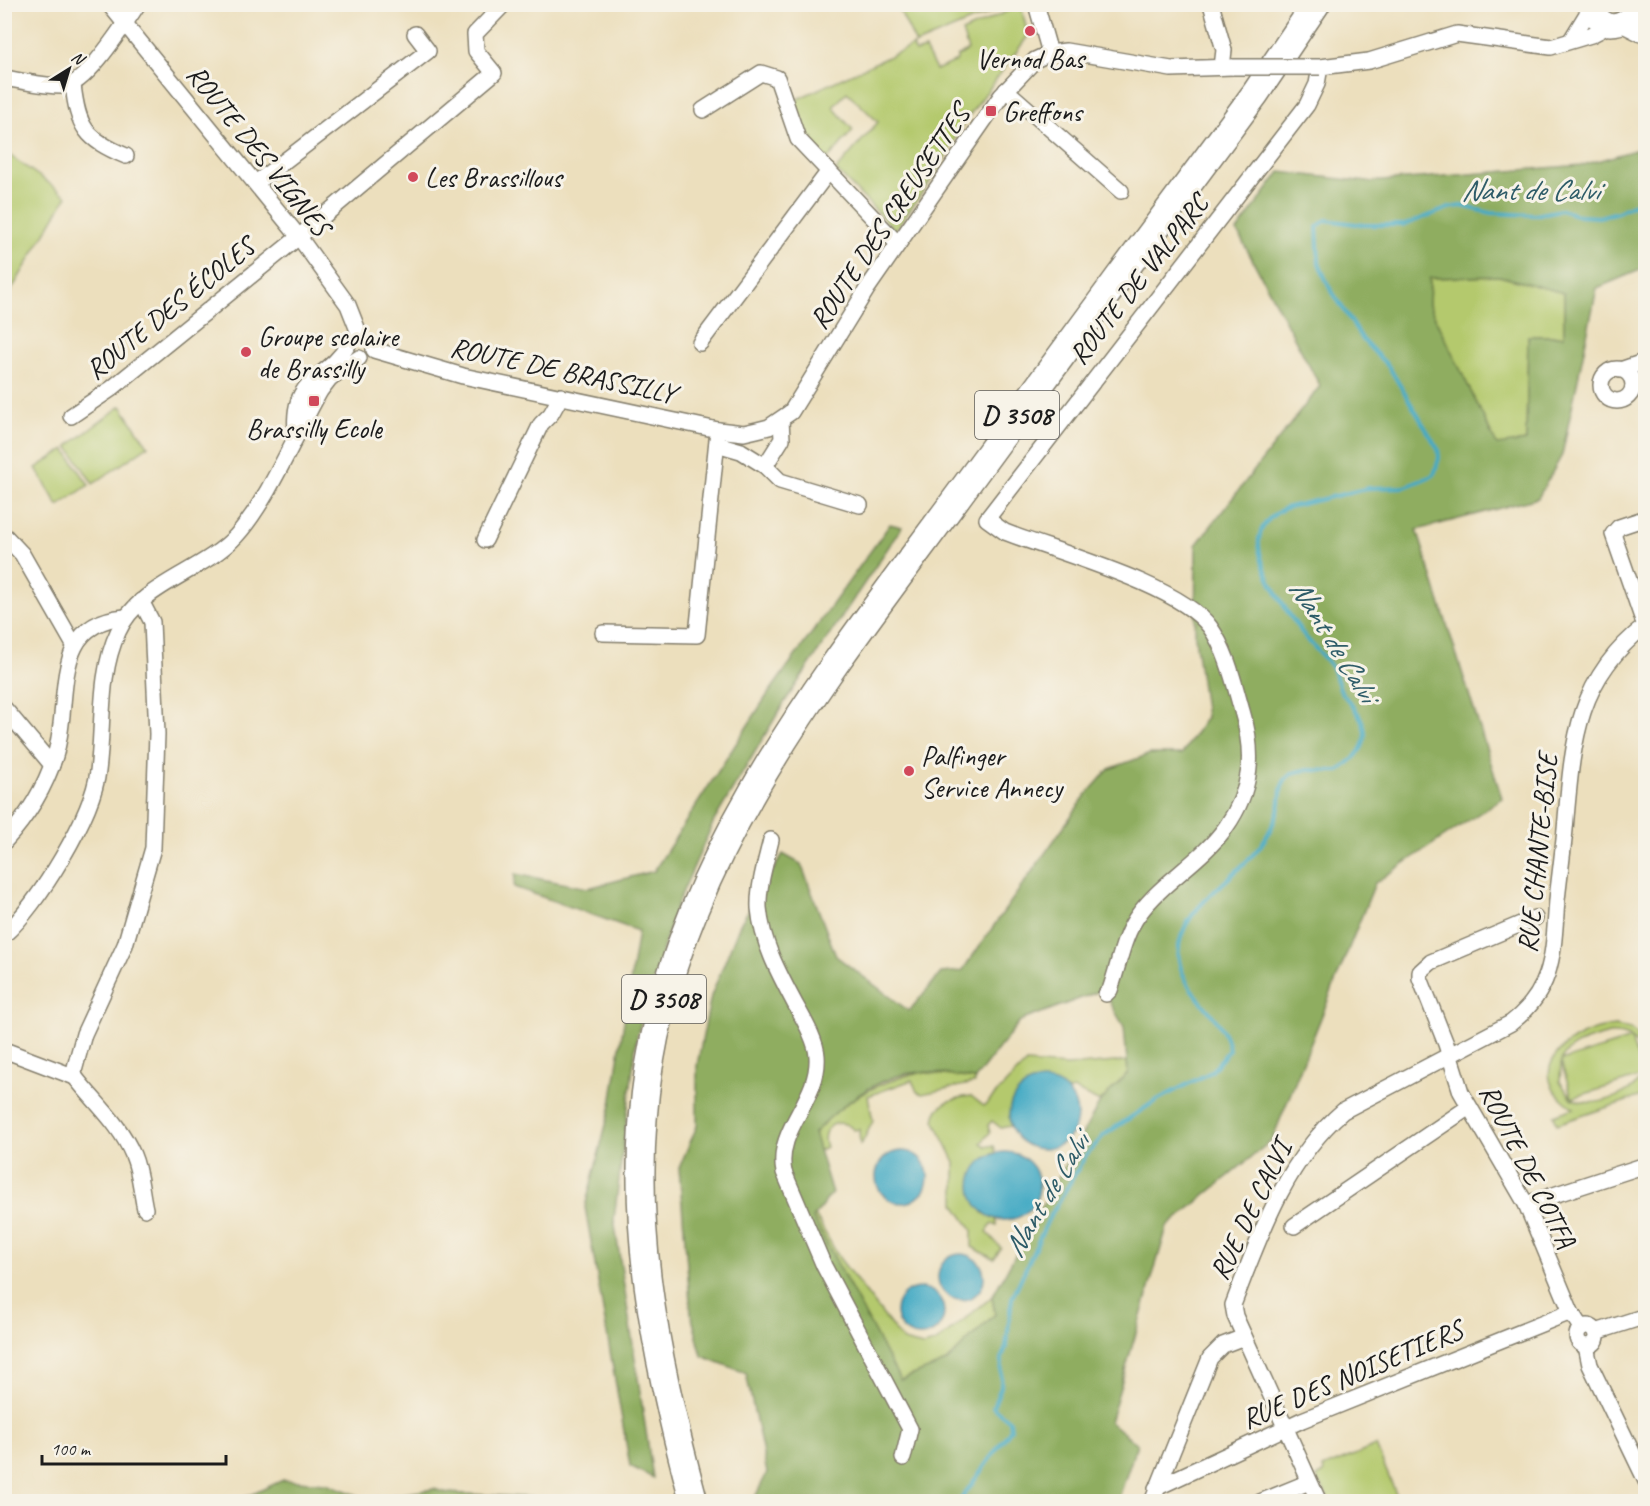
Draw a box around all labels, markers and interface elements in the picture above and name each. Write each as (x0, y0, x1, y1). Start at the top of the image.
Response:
marker: Vernod Bas (1023, 24, 1037, 38)
north arrow (39, 39, 99, 99)
place label: Vernod Bas (976, 41, 1086, 76)
text: N (67, 47, 90, 71)
street label: ROUTE DES VIGNES (179, 57, 341, 245)
street label: ROUTE DES CREUSETTES (801, 94, 980, 335)
place label: Greffons (1003, 94, 1084, 129)
marker: Greffons (984, 104, 998, 118)
place label: Les Brassillous (425, 160, 564, 195)
marker: Les Brassillous (406, 170, 420, 184)
water label: Nant de Calvi (1461, 171, 1606, 209)
street label: ROUTE DE VALPARC (1061, 184, 1217, 371)
street label: ROUTE DES ÉCOLES (78, 226, 265, 387)
place label: Groupe scolaire de Brassilly (258, 319, 400, 386)
street label: ROUTE DE BRASSILLY (447, 329, 684, 412)
marker: Groupe scolaire de Brassilly (239, 345, 253, 359)
road number: D 3508 (975, 391, 1059, 439)
marker: Brassilly Ecole (307, 394, 321, 408)
place label: Brassilly Ecole (246, 411, 384, 446)
water label: Nant de Calvi (1281, 572, 1390, 715)
place label: Palfinger Service Annecy (921, 738, 1065, 805)
street label: RUE CHANTE-BISE (1509, 748, 1565, 954)
marker: Palfinger Service Annecy (902, 764, 916, 778)
road number: D 3508 (622, 975, 706, 1023)
street label: ROUTE DE COTFA (1472, 1078, 1585, 1255)
water label: Nant de Calvi (994, 1120, 1102, 1264)
street label: RUE DE CALVI (1201, 1129, 1301, 1285)
street label: RUE DES NOISETIERS (1236, 1310, 1471, 1436)
scale bar (42, 1428, 226, 1466)
text: 100 m (51, 1438, 92, 1460)

